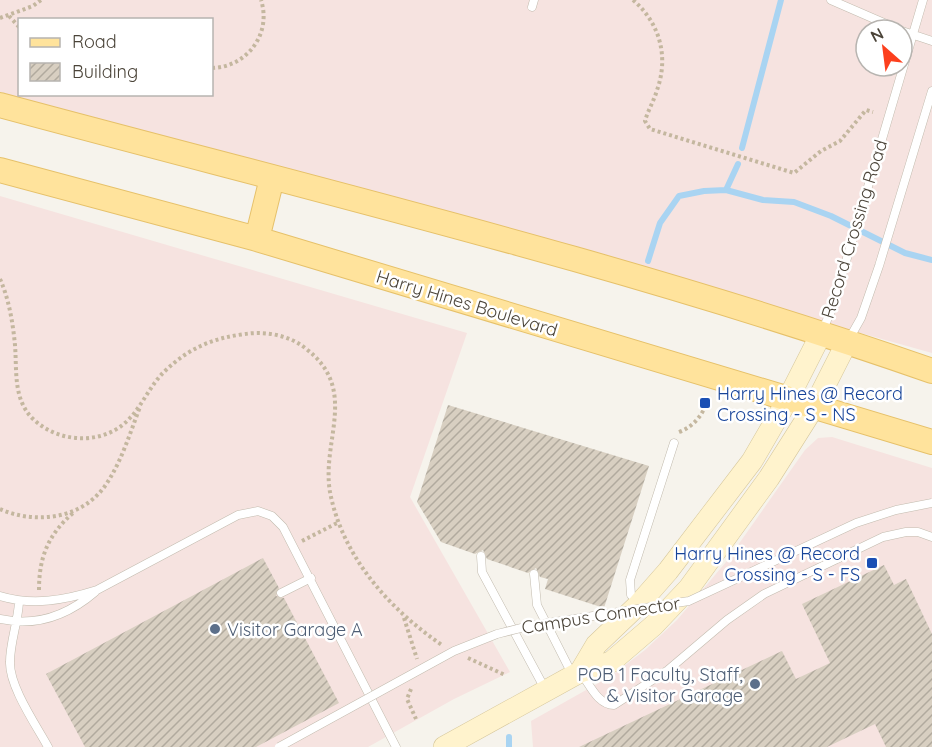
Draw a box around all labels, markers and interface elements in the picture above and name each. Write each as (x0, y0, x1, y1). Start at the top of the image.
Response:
legend (18, 18, 213, 96)
north arrow (854, 18, 914, 78)
text: N (867, 23, 887, 46)
text: Road (72, 30, 117, 53)
text: Building (72, 60, 138, 83)
street label: Record Crossing Road (816, 137, 892, 321)
street label: Harry Hines Boulevard (374, 264, 560, 342)
place label: Harry Hines @ Record Crossing - S - NS (717, 382, 903, 426)
marker: Harry Hines @ Record Crossing - S - NS (698, 396, 712, 410)
place label: Harry Hines @ Record Crossing - S - FS (674, 542, 860, 586)
marker: Harry Hines @ Record Crossing - S - FS (865, 556, 879, 570)
street label: Campus Connector (520, 591, 682, 639)
place label: Visitor Garage A (227, 618, 363, 641)
marker: Visitor Garage A (208, 622, 222, 636)
place label: POB 1 Faculty, Staff, & Visitor Garage (578, 663, 743, 707)
marker: POB 1 Faculty, Staff, & Visitor Garage (748, 677, 762, 691)

